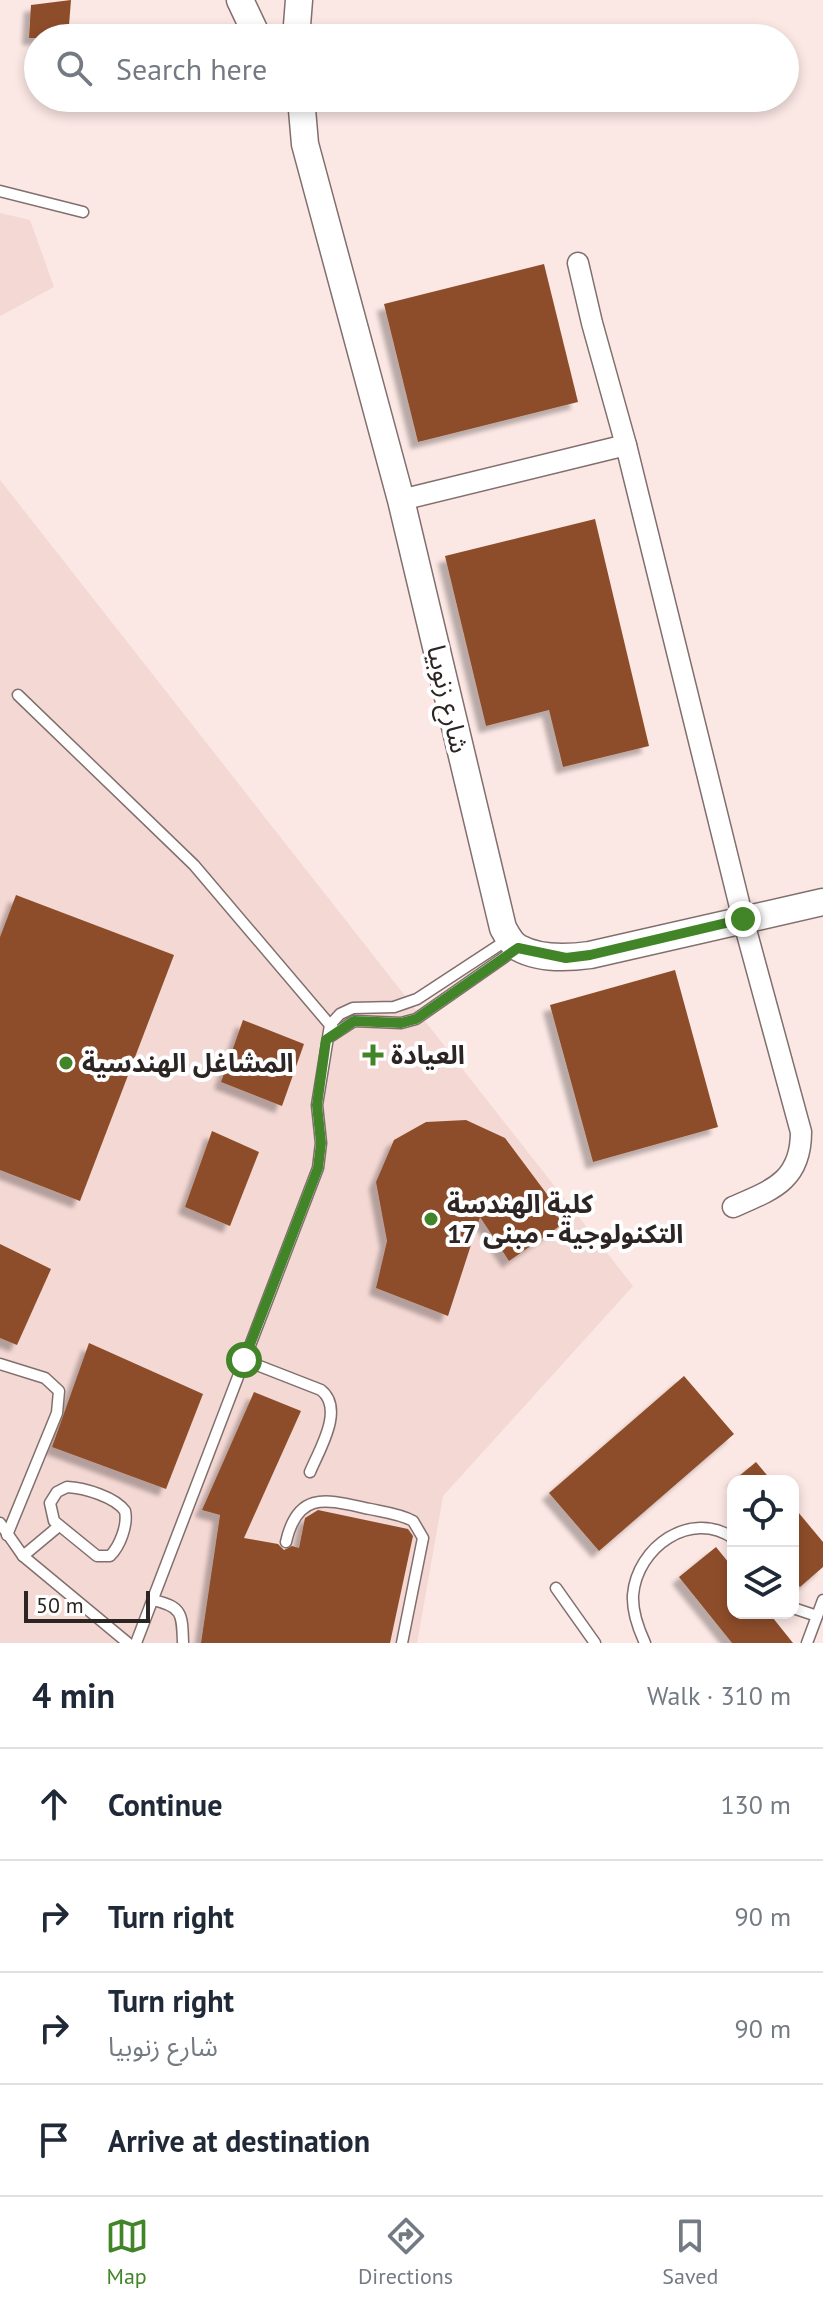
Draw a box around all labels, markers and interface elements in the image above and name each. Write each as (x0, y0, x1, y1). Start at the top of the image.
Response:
search box (24, 24, 799, 112)
icon: search (52, 46, 96, 90)
text: Search here (116, 49, 267, 88)
street label: شارع زنوبيا (417, 642, 477, 757)
route end (725, 901, 761, 937)
place label: العيادة (391, 1038, 465, 1071)
marker: العيادة (362, 1044, 384, 1066)
place label: المشاغل الهندسية (82, 1046, 294, 1079)
marker: المشاغل الهندسية (57, 1054, 75, 1072)
place label: كلية الهندسة التكنولوجية - مبنى 17 (447, 1187, 683, 1250)
marker: كلية الهندسة التكنولوجية - مبنى 17 (422, 1210, 440, 1228)
route start (226, 1342, 262, 1378)
map controls (727, 1475, 799, 1619)
button: locate (727, 1475, 799, 1547)
button: layers (727, 1547, 799, 1619)
scale bar (24, 1587, 150, 1623)
text: 50 m (36, 1591, 84, 1619)
text: 4 min (32, 1673, 115, 1717)
text: Walk · 310 m (647, 1679, 791, 1712)
icon: ahead (32, 1782, 76, 1826)
text: Continue (108, 1785, 222, 1824)
text: 130 m (720, 1788, 791, 1821)
icon: right (32, 1894, 76, 1938)
text: Turn right (108, 1897, 234, 1936)
text: 90 m (735, 1900, 791, 1933)
text: Turn right (108, 1981, 234, 2020)
icon: right (32, 2006, 76, 2050)
text: 90 m (735, 2012, 791, 2045)
text: شارع زنوبيا (108, 2030, 218, 2063)
icon: arrive (32, 2118, 76, 2162)
text: Arrive at destination (108, 2121, 370, 2160)
tab: Map (105, 2214, 149, 2290)
tab: Directions (358, 2214, 453, 2290)
tab: Saved (662, 2214, 718, 2290)

